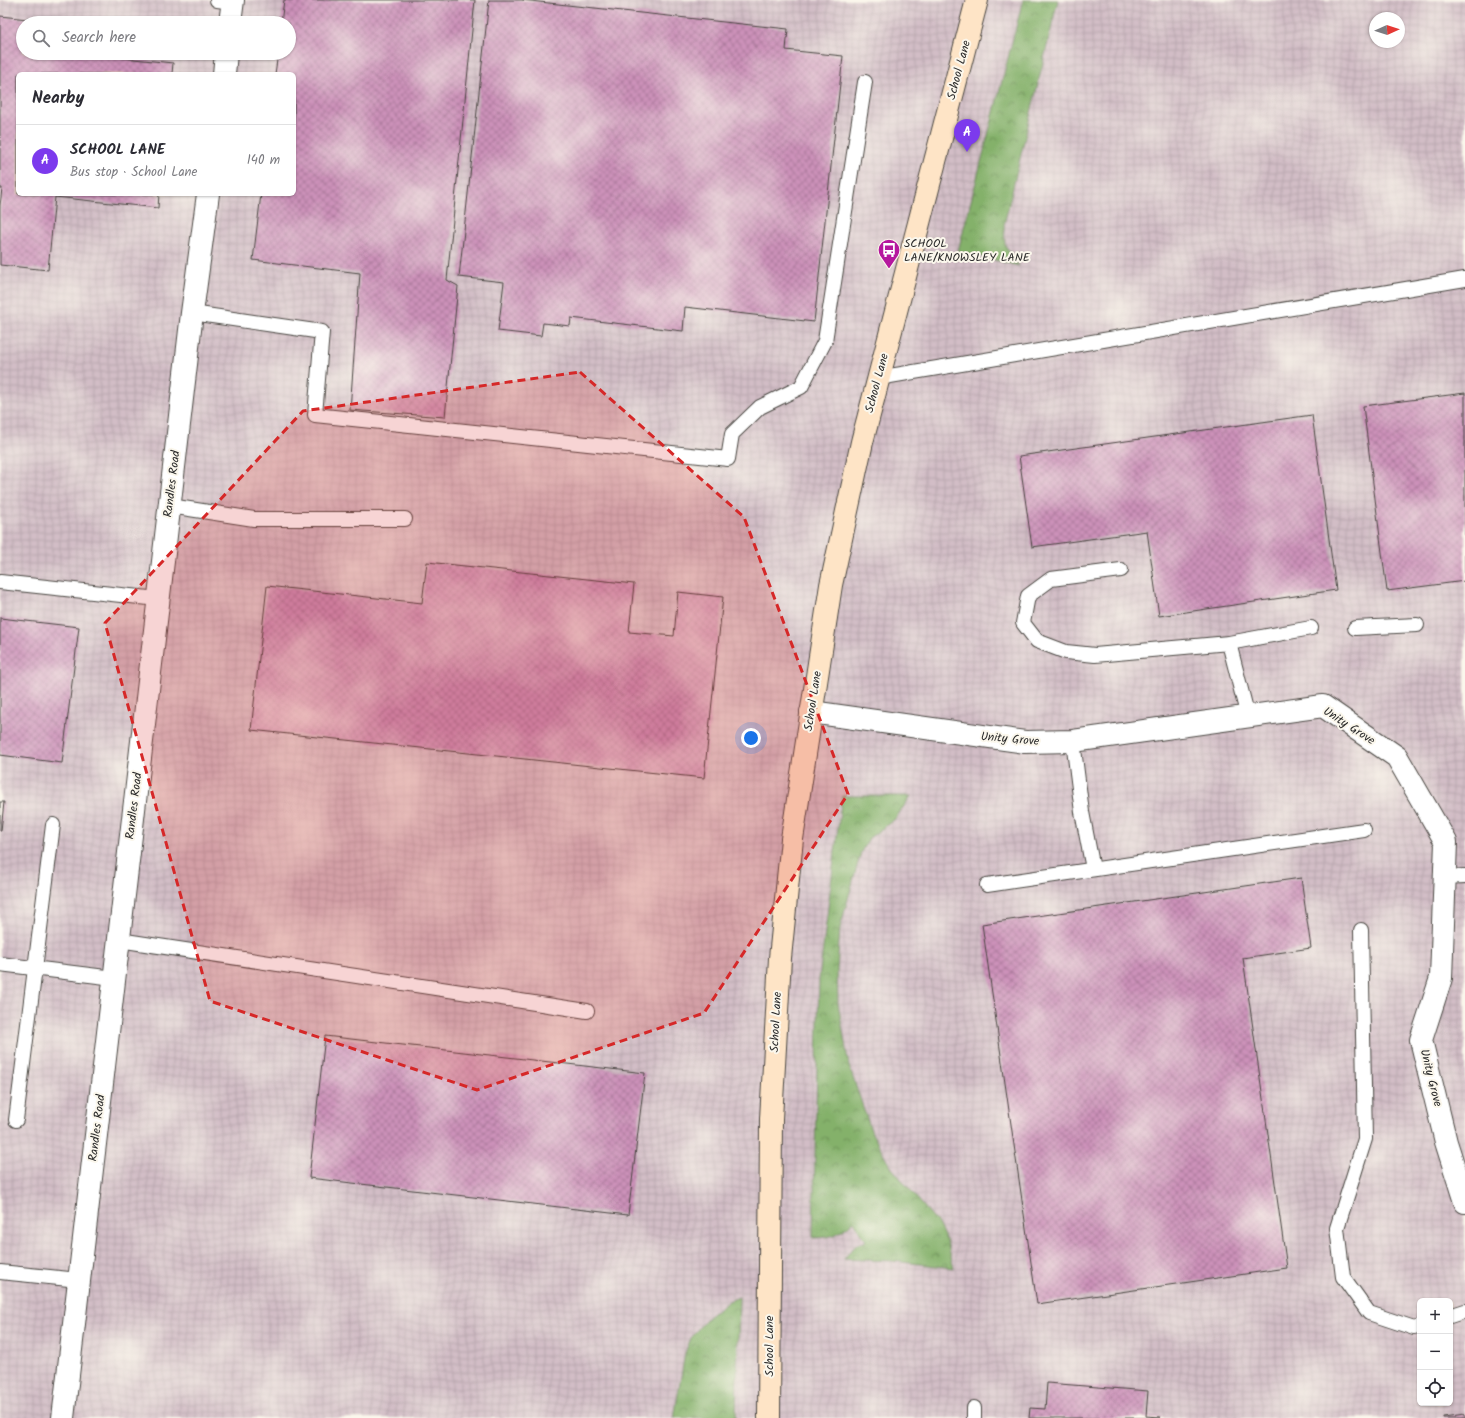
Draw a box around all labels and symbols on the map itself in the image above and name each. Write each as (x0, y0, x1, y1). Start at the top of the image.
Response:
north arrow (1369, 12, 1405, 48)
street label: School Lane (942, 38, 976, 102)
pin: A (954, 119, 980, 152)
place label: SCHOOL LANE/KNOWSLEY LANE (904, 234, 1031, 267)
bus stop icon: SCHOOL LANE/KNOWSLEY LANE (876, 237, 902, 270)
street label: School Lane (860, 351, 894, 415)
street label: Randles Road (158, 448, 186, 519)
street label: School Lane (799, 669, 827, 732)
street label: Unity Grove (1319, 702, 1379, 750)
street label: Unity Grove (980, 727, 1041, 751)
your location (741, 728, 761, 748)
street label: Randles Road (120, 770, 148, 841)
street label: School Lane (765, 991, 787, 1053)
street label: Unity Grove (1415, 1047, 1447, 1109)
street label: Randles Road (83, 1092, 111, 1163)
street label: School Lane (760, 1315, 779, 1376)

